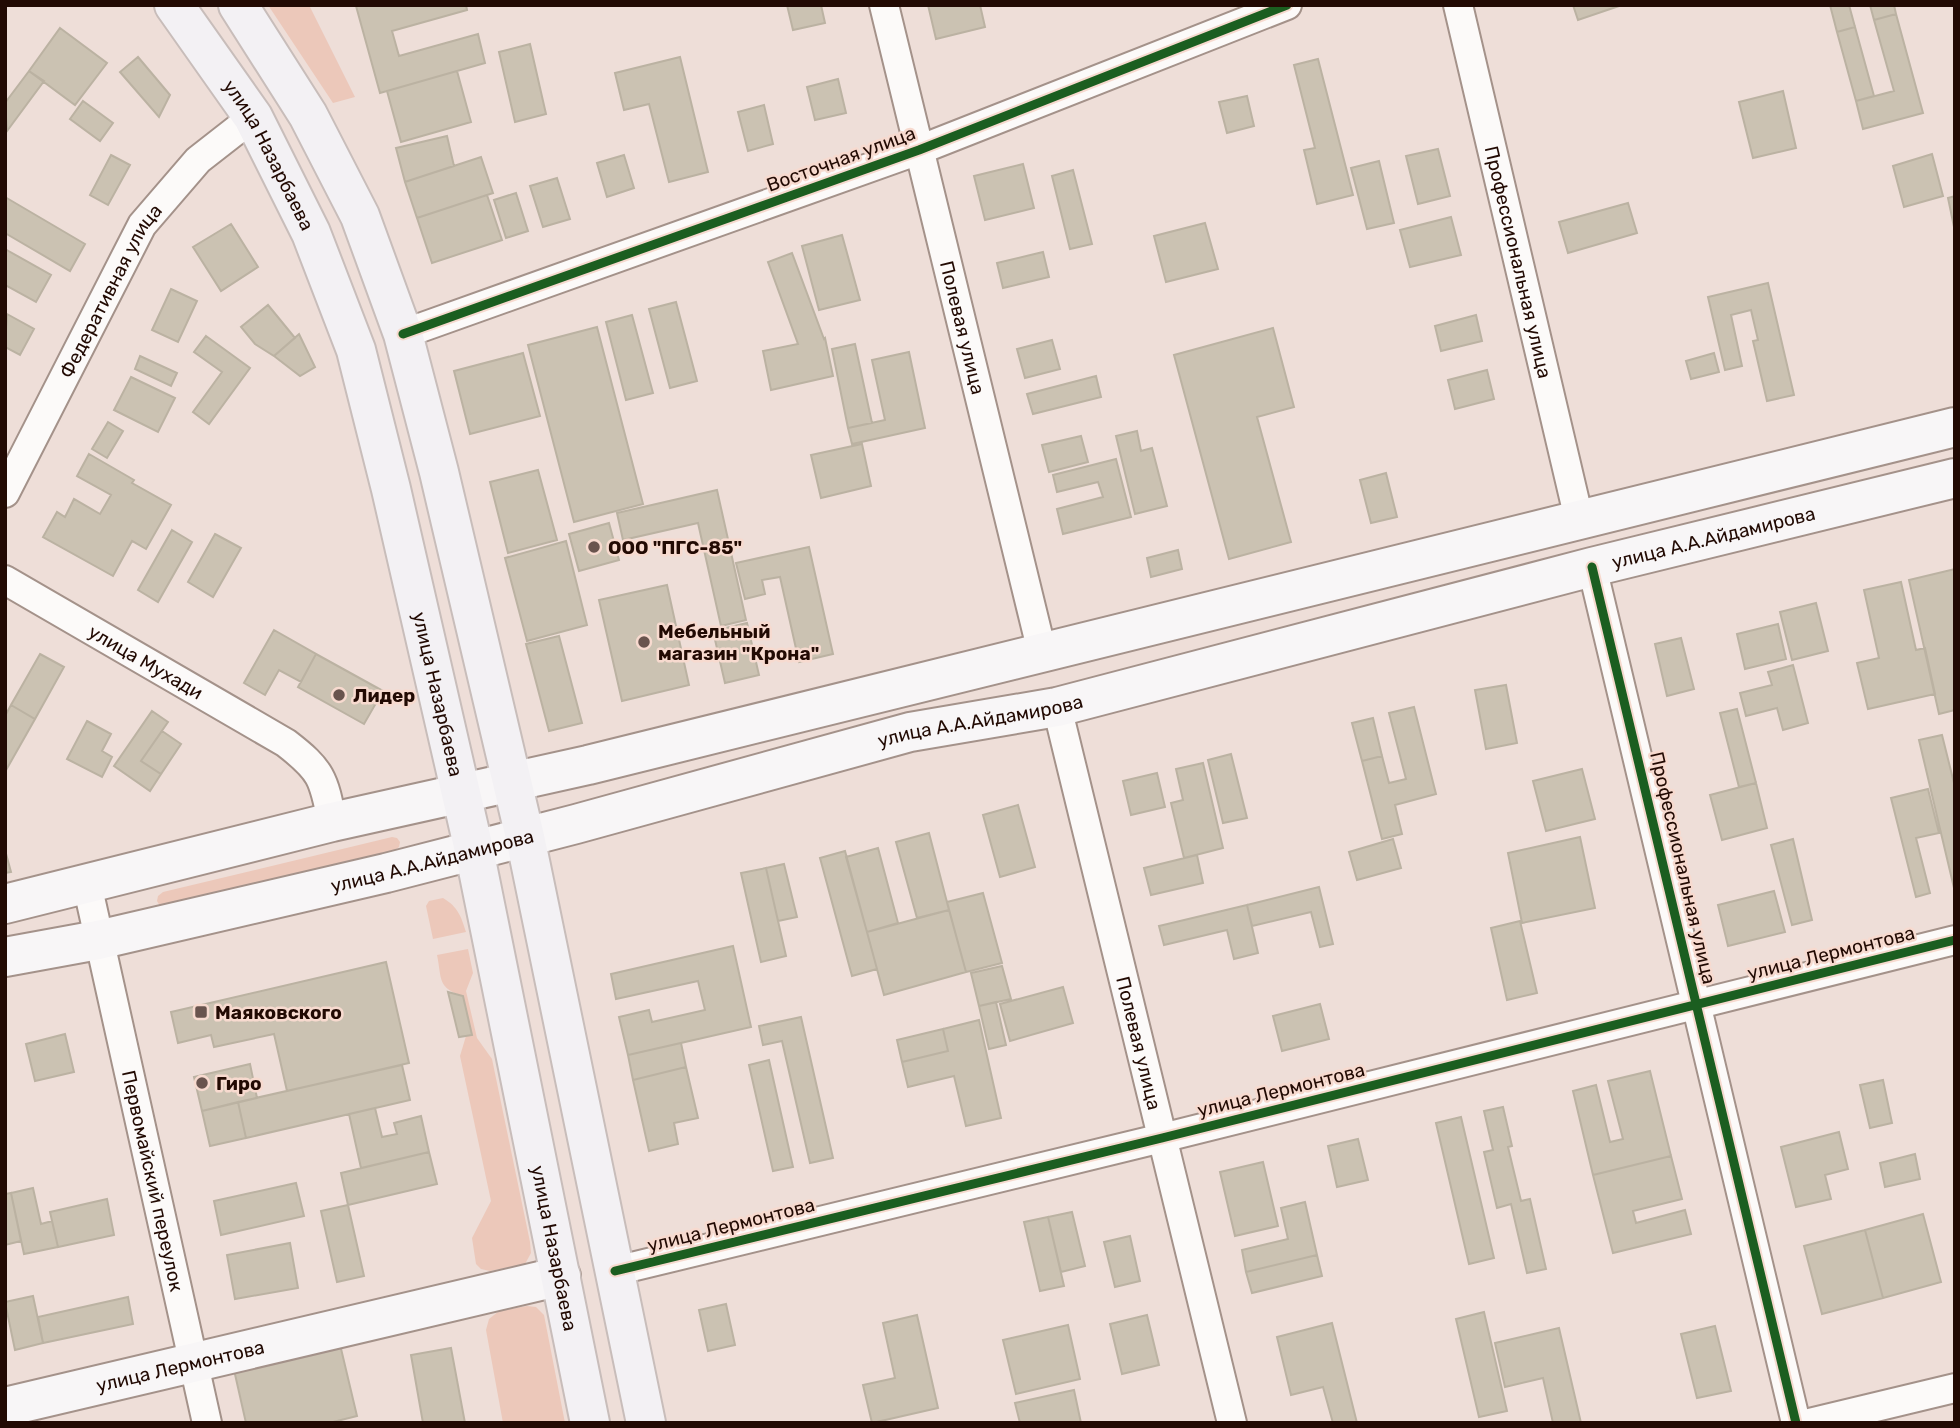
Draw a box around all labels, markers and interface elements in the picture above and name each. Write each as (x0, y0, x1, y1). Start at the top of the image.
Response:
street label: улица Назарбаева (219, 75, 319, 234)
street label: Восточная улица (763, 121, 919, 197)
street label: Профессиональная улица (1480, 144, 1557, 380)
street label: Федеративная улица (54, 199, 167, 382)
street label: Полевая улица (935, 258, 990, 397)
street label: улица А.А.Айдамирова (1609, 501, 1817, 573)
place label: ООО "ПГС-85" (608, 536, 742, 559)
marker: ООО "ПГС-85" (586, 539, 602, 555)
street label: улица Назарбаева (408, 610, 468, 779)
street label: улица Мухади (85, 620, 207, 704)
place label: Мебельный магазин "Крона" (658, 620, 819, 665)
marker: Мебельный магазин "Крона" (636, 634, 652, 650)
place label: Лидер (353, 684, 415, 707)
marker: Лидер (331, 687, 347, 703)
street label: улица А.А.Айдамирова (875, 689, 1085, 752)
street label: Профессиональная улица (1645, 750, 1721, 986)
street label: улица А.А.Айдамирова (328, 824, 536, 897)
street label: улица Лермонтова (1745, 921, 1917, 985)
street label: Полевая улица (1112, 974, 1167, 1112)
place label: Маяковского (215, 1001, 342, 1024)
marker: Маяковского (193, 1004, 209, 1020)
street label: улица Лермонтова (1195, 1058, 1367, 1122)
street label: Первомайский переулок (117, 1068, 189, 1294)
place label: Гиро (216, 1072, 262, 1095)
marker: Гиро (194, 1075, 210, 1091)
street label: улица Назарбаева (527, 1163, 583, 1333)
street label: улица Лермонтова (645, 1193, 817, 1257)
street label: улица Лермонтова (94, 1335, 267, 1397)

